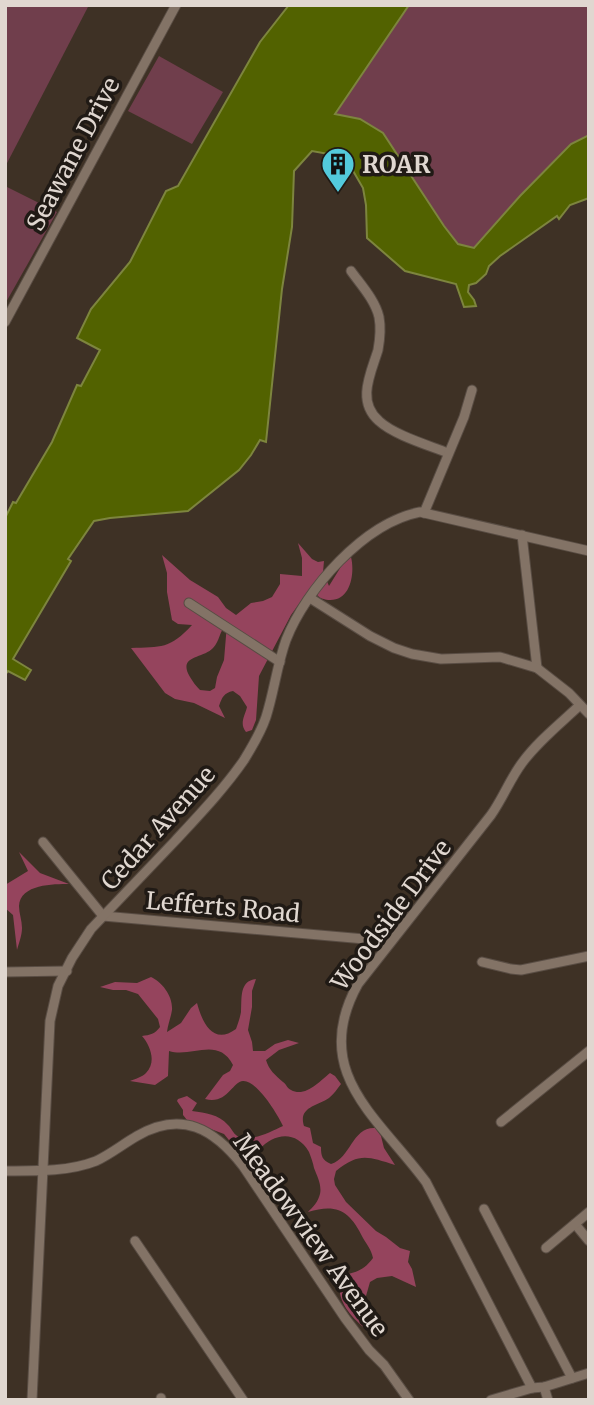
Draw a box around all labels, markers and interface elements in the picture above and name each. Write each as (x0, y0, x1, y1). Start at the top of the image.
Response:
street label: Seawane Drive (20, 72, 126, 236)
building icon: ROAR (319, 145, 357, 194)
place label: ROAR (362, 149, 431, 180)
street label: Cedar Avenue (94, 759, 222, 897)
street label: Woodside Drive (324, 833, 458, 997)
street label: Lefferts Road (145, 885, 301, 929)
street label: Meadowview Avenue (227, 1127, 395, 1343)

